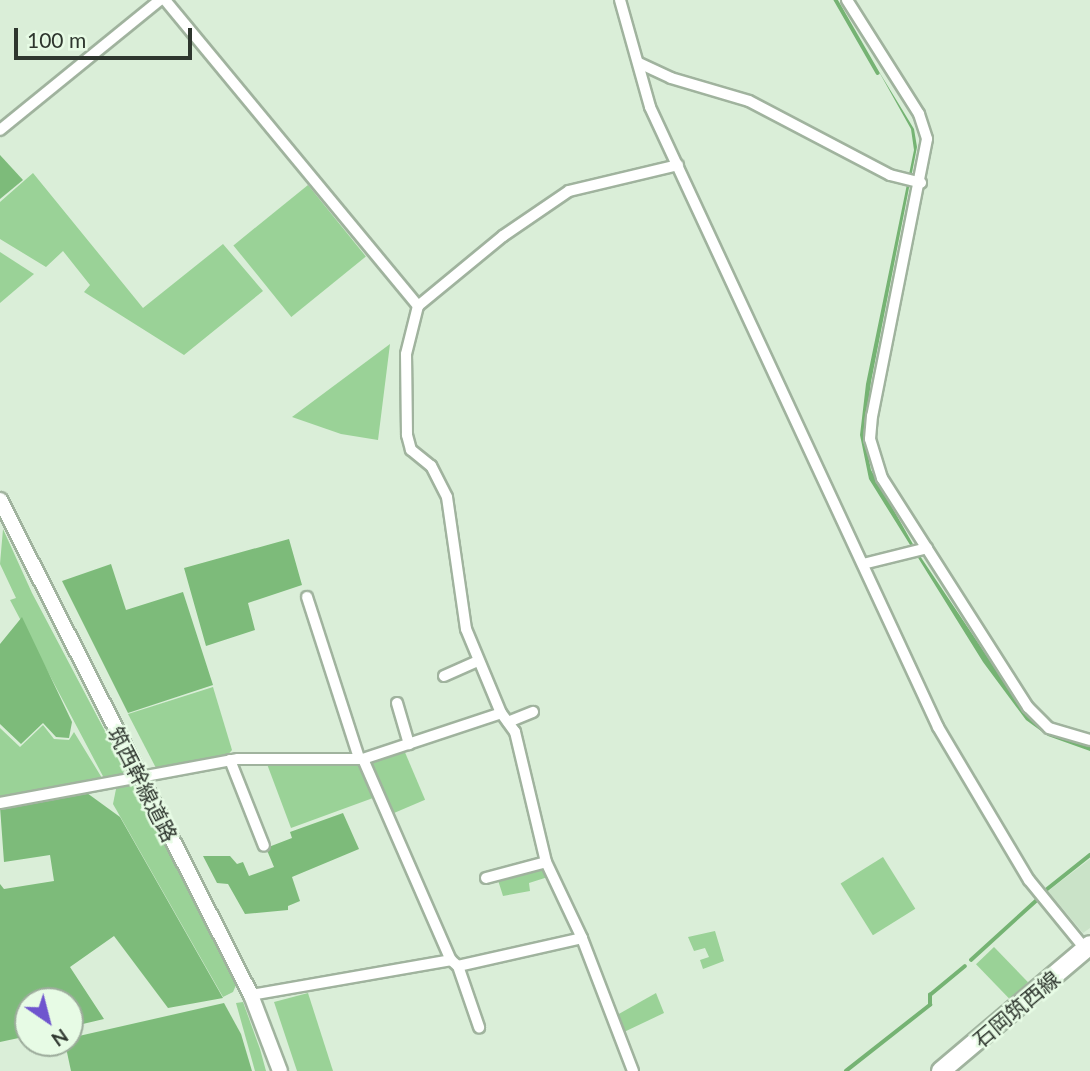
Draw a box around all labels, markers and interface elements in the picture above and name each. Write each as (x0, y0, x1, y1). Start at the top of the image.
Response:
scale bar (18, 14, 196, 58)
text: 100 m (27, 27, 86, 52)
street label: 筑西幹線道路 (103, 722, 183, 846)
street label: 石岡筑西線 (968, 966, 1064, 1052)
north arrow (14, 987, 84, 1057)
text: N (48, 1024, 73, 1052)

